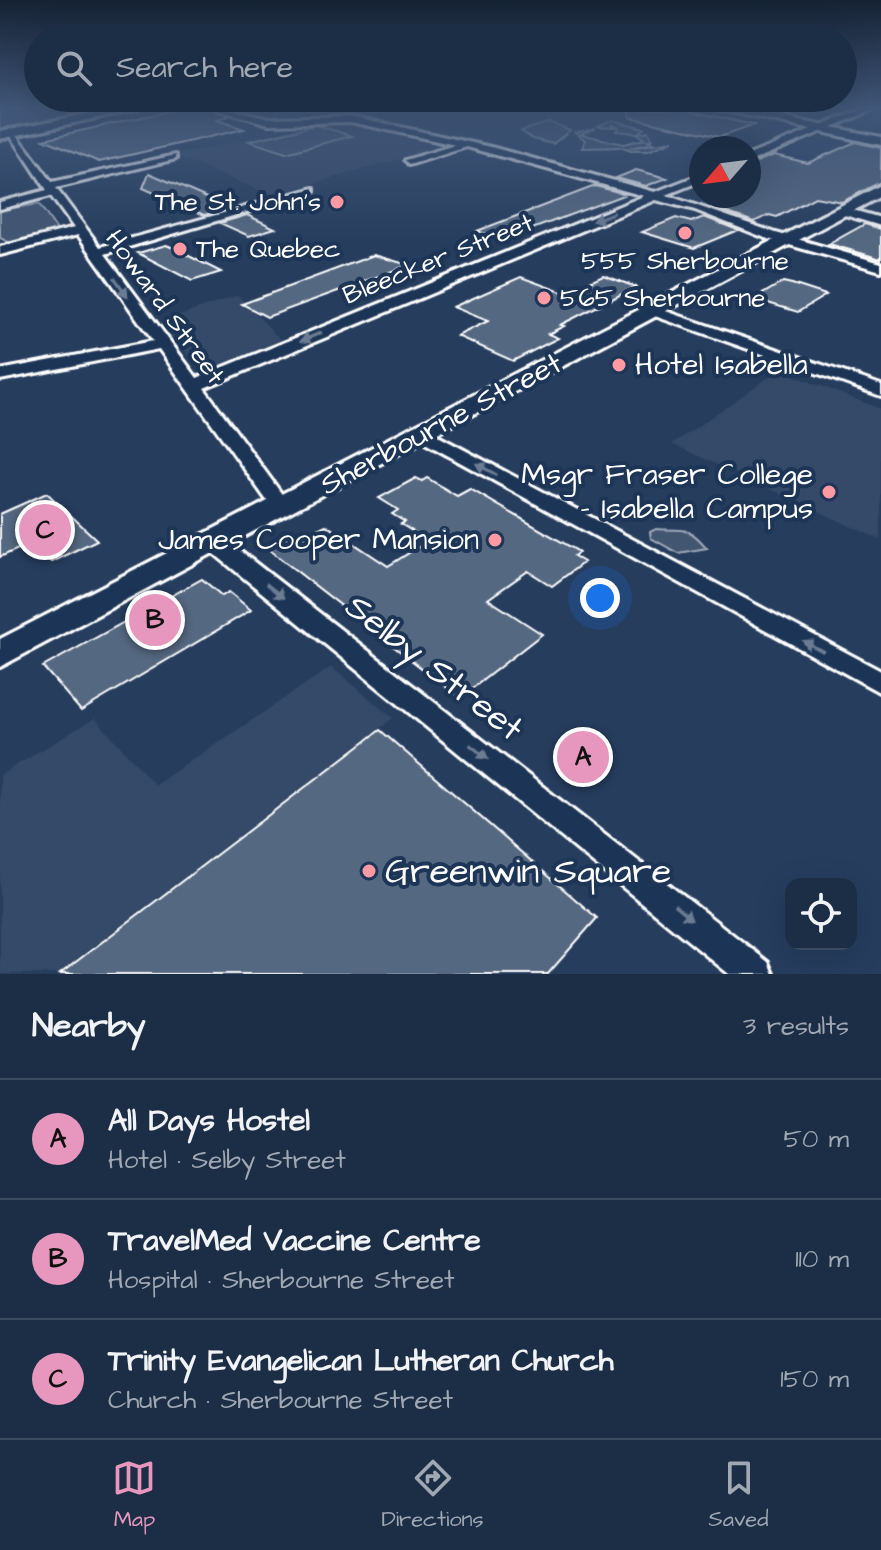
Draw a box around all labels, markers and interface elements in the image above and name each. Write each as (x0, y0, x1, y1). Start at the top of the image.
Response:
search box (24, 24, 857, 112)
icon: search (52, 46, 96, 90)
text: Search here (116, 47, 293, 89)
north arrow (689, 136, 761, 208)
place label: The St. John's (155, 184, 321, 220)
marker: The St. John's (328, 193, 346, 211)
street label: Bleecker Street (338, 204, 539, 314)
one-way arrow (591, 211, 615, 224)
street label: Howard Street (97, 222, 234, 392)
marker: 555 Sherbourne (676, 224, 694, 242)
place label: The Quebec (196, 231, 340, 267)
marker: The Quebec (171, 240, 189, 258)
place label: 555 Sherbourne (581, 243, 789, 279)
one-way arrow (113, 277, 128, 298)
place label: 565 Sherbourne (560, 280, 765, 316)
marker: 565 Sherbourne (535, 289, 553, 307)
one-way arrow (299, 331, 322, 344)
street label: Sherbourne Street (313, 342, 569, 506)
place label: Hotel Isabella (635, 344, 808, 386)
marker: Hotel Isabella (610, 356, 628, 374)
place label: Msgr Fraser College - Isabella Campus (521, 454, 813, 530)
one-way arrow (474, 462, 497, 475)
marker: Msgr Fraser College - Isabella Campus (820, 483, 838, 501)
pin: C (19, 500, 71, 560)
place label: James Cooper Mansion (158, 519, 479, 561)
marker: James Cooper Mansion (486, 531, 504, 549)
your location (580, 578, 620, 618)
one-way arrow (265, 582, 285, 599)
street label: Selby Street (334, 582, 534, 754)
pin: B (129, 590, 181, 650)
one-way arrow (801, 639, 824, 652)
pin: A (557, 727, 609, 787)
one-way arrow (469, 743, 489, 760)
place label: Greenwin Square (385, 846, 671, 897)
marker: Greenwin Square (360, 862, 378, 880)
map controls (785, 878, 857, 950)
button: locate (785, 878, 857, 950)
one-way arrow (673, 904, 693, 921)
text: Nearby (32, 1002, 146, 1050)
text: 3 results (743, 1008, 849, 1044)
text: All Days Hostel (108, 1100, 310, 1142)
text: A (50, 1121, 66, 1157)
text: 50 m (784, 1121, 849, 1157)
text: Hotel · Selby Street (108, 1142, 346, 1178)
text: TravelMed Vaccine Centre (108, 1220, 481, 1262)
text: B (49, 1241, 67, 1277)
text: 110 m (795, 1241, 849, 1277)
text: Hospital · Sherbourne Street (108, 1262, 455, 1298)
text: Trinity Evangelican Lutheran Church (108, 1340, 614, 1382)
text: C (49, 1361, 67, 1397)
text: 150 m (780, 1361, 849, 1397)
text: Church · Sherbourne Street (108, 1382, 453, 1418)
tab: Map (112, 1456, 156, 1535)
tab: Directions (381, 1456, 484, 1535)
tab: Saved (709, 1456, 769, 1535)

